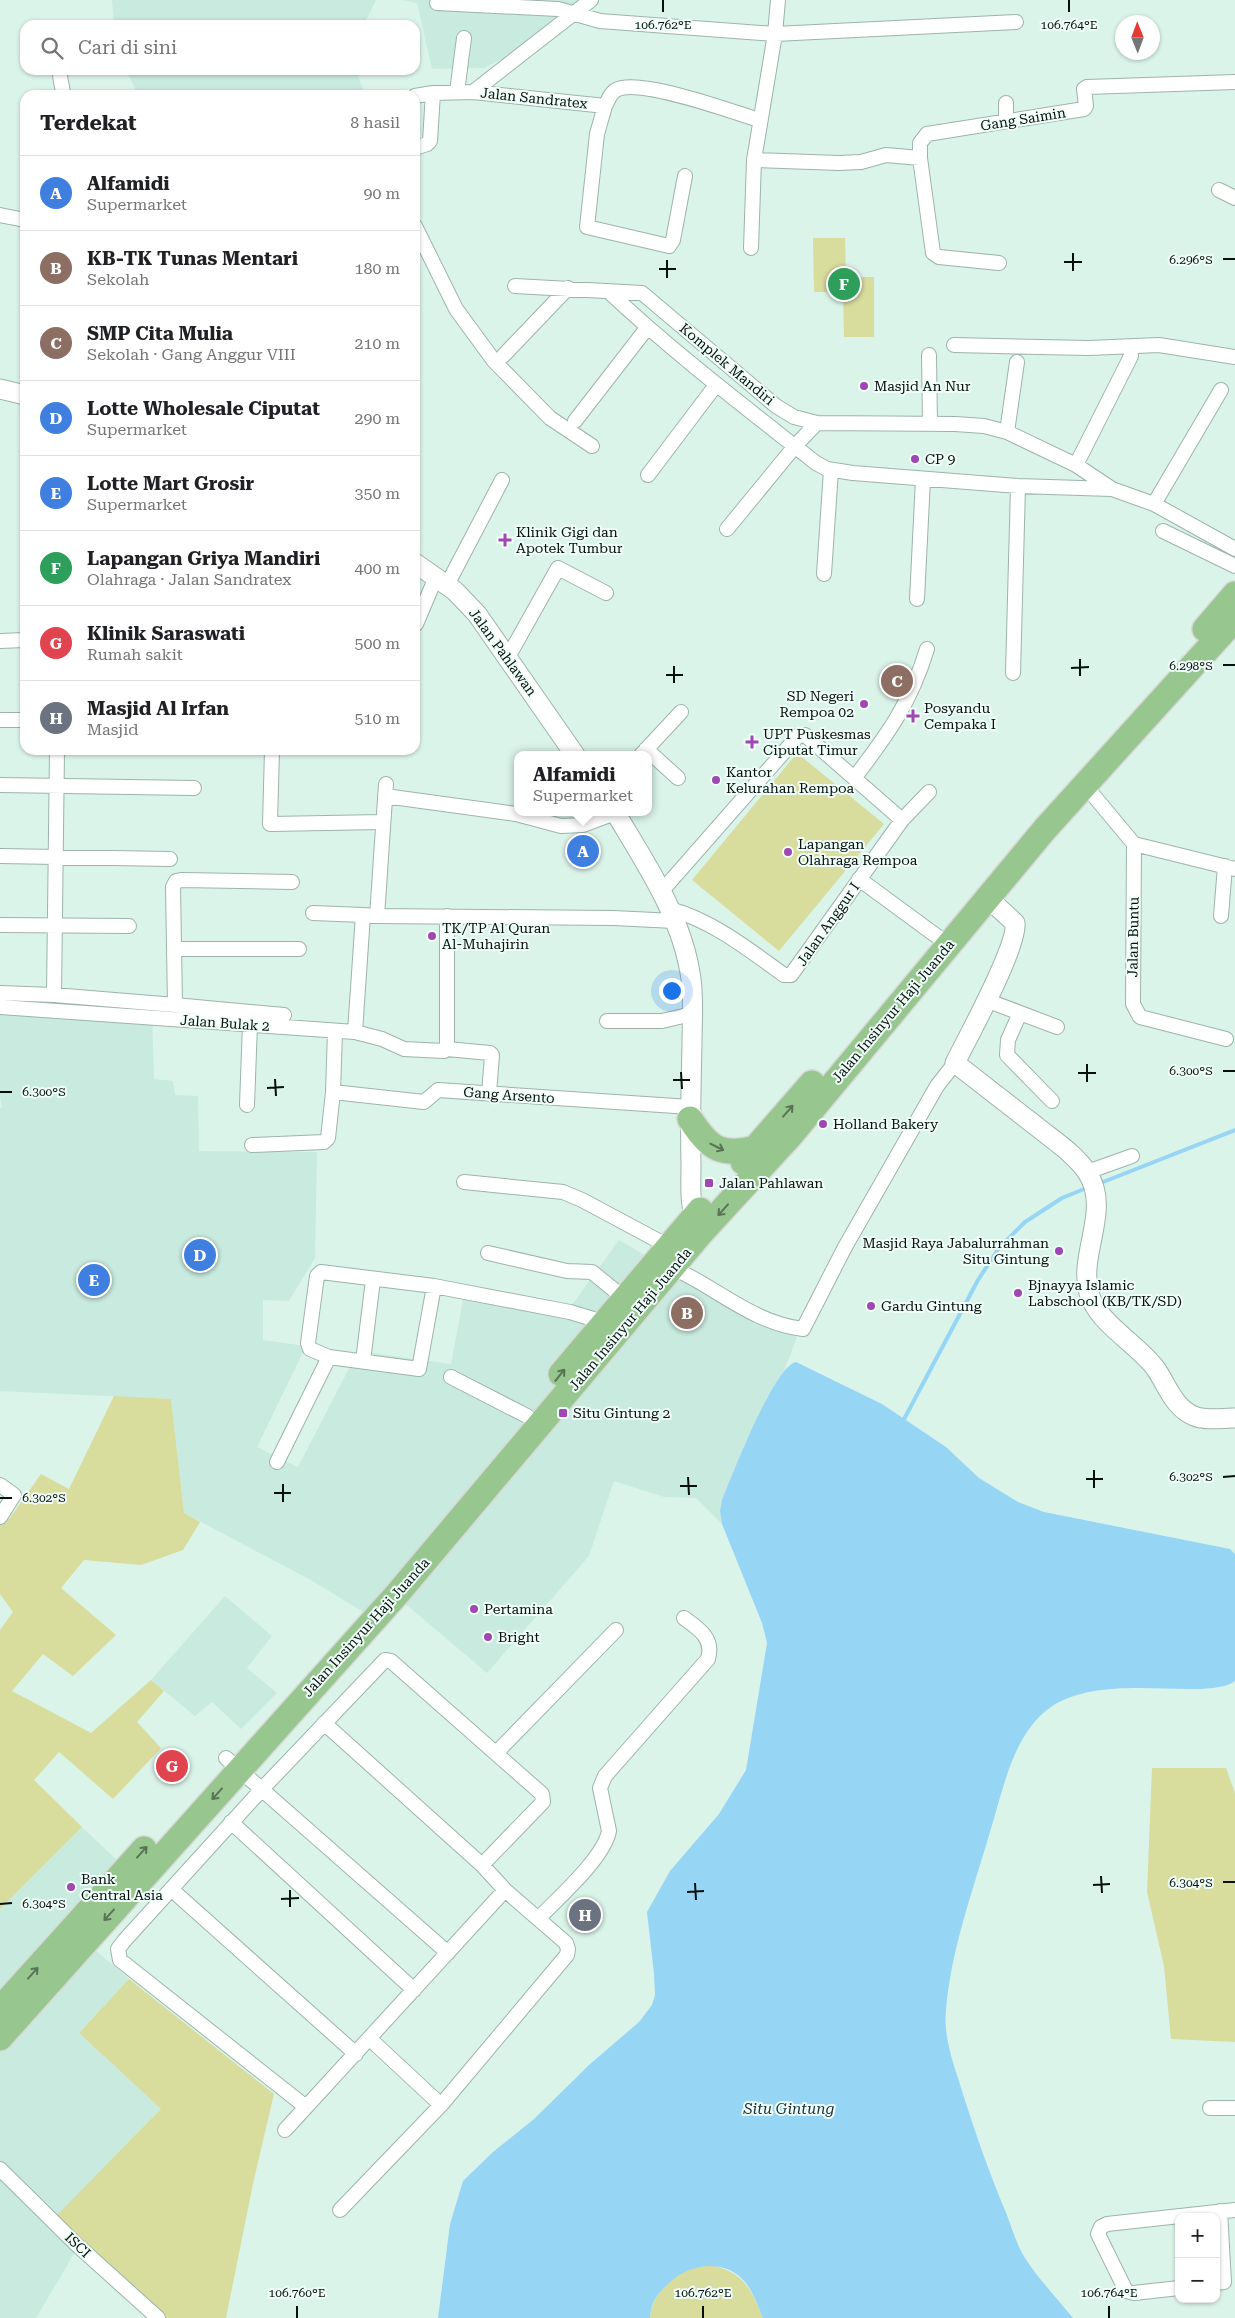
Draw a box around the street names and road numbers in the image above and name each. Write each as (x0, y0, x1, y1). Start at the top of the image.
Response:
street label: Jalan Sandratex (480, 84, 588, 112)
street label: Gang Saimin (979, 104, 1067, 134)
street label: Komplek Mandiri (677, 320, 778, 408)
street label: Jalan Pahlawan (466, 605, 540, 699)
street label: Jalan Anggur I (793, 879, 863, 969)
street label: Jalan Buntu (1124, 896, 1142, 977)
street label: Jalan Insinyur Haji Juanda (829, 936, 958, 1086)
street label: Jalan Bulak 2 (180, 1012, 270, 1034)
street label: Gang Arsento (463, 1084, 555, 1106)
street label: Jalan Insinyur Haji Juanda (566, 1244, 695, 1394)
street label: Jalan Insinyur Haji Juanda (299, 1554, 433, 1700)
street label: ISCI (62, 2229, 94, 2261)

